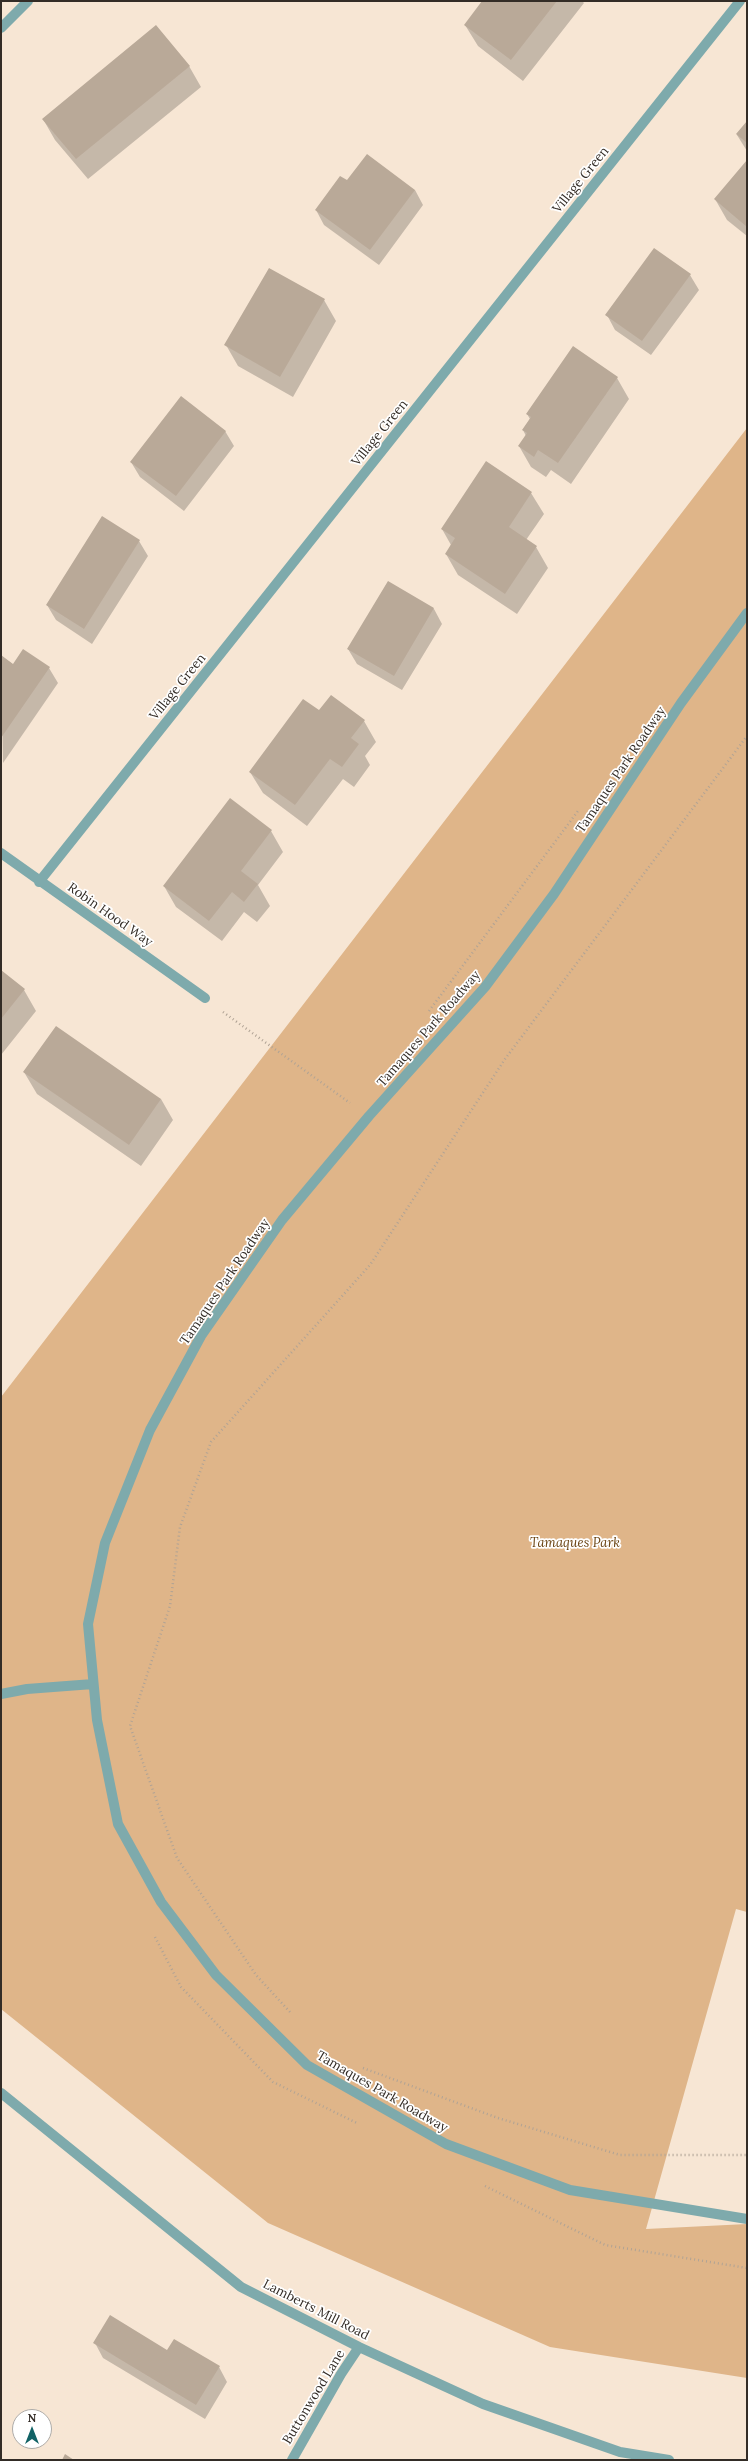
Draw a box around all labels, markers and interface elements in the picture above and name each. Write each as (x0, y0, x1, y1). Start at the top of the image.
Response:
street label: Village Green (550, 144, 612, 216)
street label: Village Green (349, 397, 411, 469)
street label: Village Green (147, 651, 209, 723)
street label: Tamaques Park Roadway (573, 704, 669, 836)
street label: Robin Hood Way (64, 880, 156, 950)
street label: Tamaques Park Roadway (374, 968, 484, 1090)
street label: Tamaques Park Roadway (177, 1216, 273, 1348)
park label: Tamaques Park (530, 1535, 620, 1551)
street label: Tamaques Park Roadway (314, 2048, 450, 2136)
street label: Lamberts Mill Road (260, 2276, 372, 2344)
street label: Buttonwood Lane (280, 2347, 348, 2447)
north arrow (12, 2409, 52, 2449)
text: N (28, 2411, 36, 2425)

